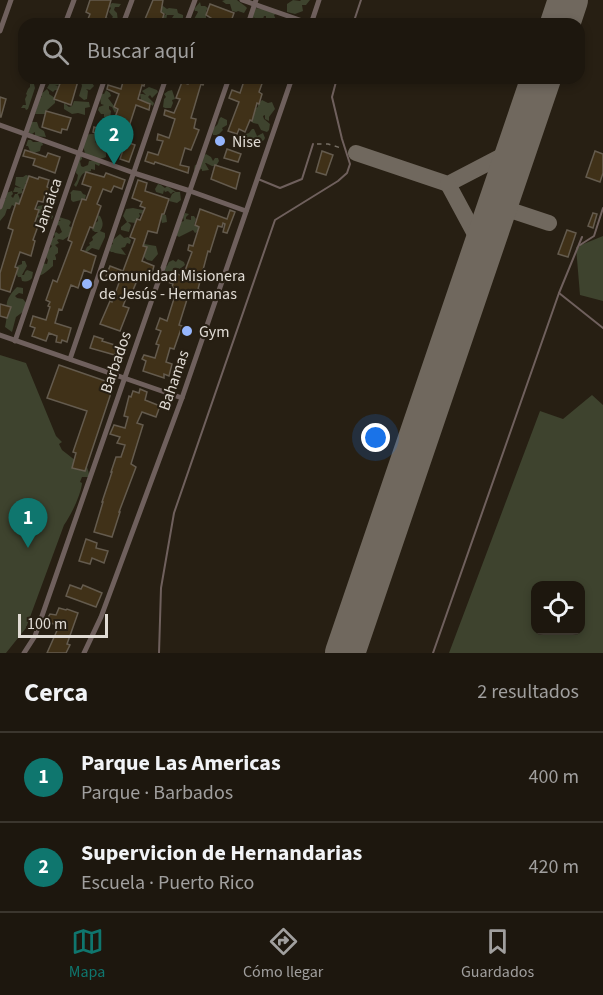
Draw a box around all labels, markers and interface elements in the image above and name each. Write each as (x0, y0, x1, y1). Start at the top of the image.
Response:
search box (18, 18, 585, 84)
icon: search (39, 35, 72, 68)
text: Buscar aquí (87, 35, 195, 67)
pin: 2 (94, 116, 134, 165)
place label: Nise (232, 131, 261, 153)
marker: Nise (213, 134, 227, 148)
street label: Jamaica (28, 175, 67, 235)
place label: Comunidad Misionera de Jesús - Hermanas (99, 265, 245, 305)
marker: Comunidad Misionera de Jesús - Hermanas (80, 277, 94, 291)
place label: Gym (199, 321, 230, 343)
marker: Gym (180, 324, 194, 338)
street label: Barbados (95, 328, 137, 396)
street label: Bahamas (153, 347, 195, 413)
your location (361, 423, 390, 452)
pin: 1 (9, 498, 48, 548)
map controls (531, 581, 585, 635)
button: locate (531, 581, 585, 635)
scale bar (18, 611, 108, 638)
text: 100 m (27, 613, 67, 635)
text: Cerca (24, 674, 88, 711)
text: 2 resultados (477, 678, 579, 706)
text: Parque Las Americas (81, 747, 281, 779)
text: 1 (38, 763, 49, 791)
text: 400 m (529, 763, 579, 791)
text: Parque · Barbados (81, 779, 233, 807)
text: Supervicion de Hernandarias (81, 837, 362, 869)
text: 2 (38, 853, 49, 881)
text: 420 m (529, 853, 579, 881)
text: Escuela · Puerto Rico (81, 869, 254, 897)
tab: Mapa (69, 925, 105, 983)
tab: Cómo llegar (243, 925, 323, 983)
tab: Guardados (461, 925, 534, 983)

